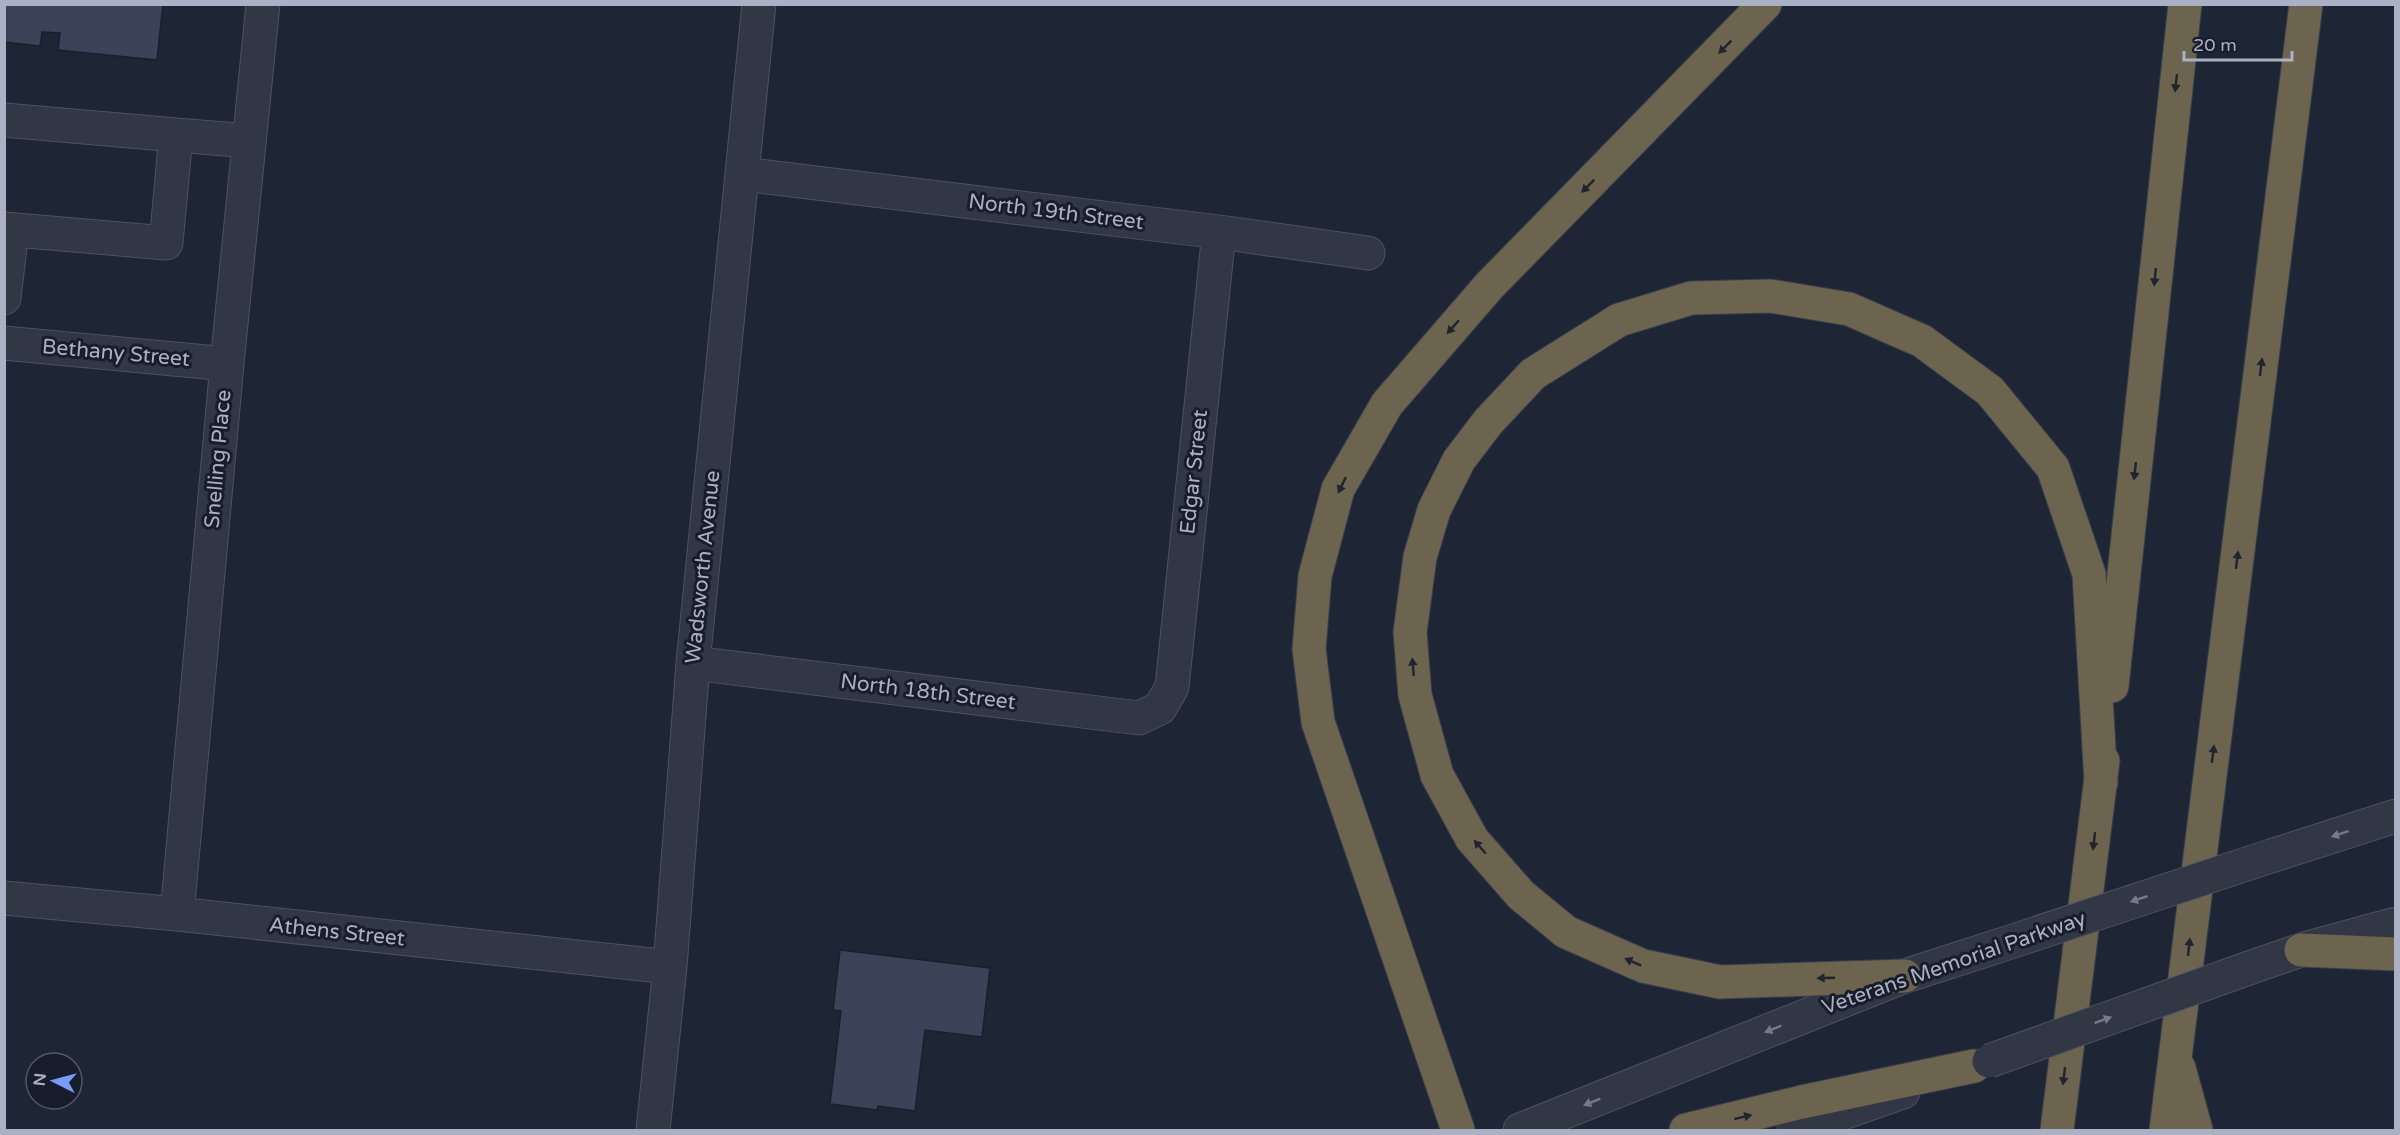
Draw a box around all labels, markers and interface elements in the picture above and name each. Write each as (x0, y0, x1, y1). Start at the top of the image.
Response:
scale bar (2184, 24, 2292, 62)
text: 20 m (2193, 34, 2237, 56)
one-way arrow (1718, 39, 1732, 53)
one-way arrow (2171, 74, 2181, 93)
one-way arrow (1581, 178, 1595, 192)
street label: North 19th Street (967, 189, 1145, 235)
one-way arrow (2151, 268, 2160, 287)
one-way arrow (1447, 319, 1460, 334)
street label: Bethany Street (41, 334, 191, 372)
one-way arrow (2256, 357, 2266, 376)
street label: Snelling Place (200, 389, 237, 529)
street label: Edgar Street (1175, 409, 1213, 535)
one-way arrow (2130, 462, 2139, 481)
street label: Wadsworth Avenue (680, 469, 726, 665)
one-way arrow (1337, 477, 1346, 494)
one-way arrow (2232, 551, 2242, 570)
one-way arrow (1408, 657, 1418, 676)
street label: North 18th Street (839, 669, 1017, 715)
one-way arrow (2208, 744, 2218, 763)
one-way arrow (2331, 829, 2349, 839)
one-way arrow (2089, 831, 2098, 850)
one-way arrow (1473, 839, 1486, 855)
one-way arrow (2130, 895, 2148, 905)
street label: Veterans Memorial Parkway (1819, 906, 2089, 1020)
street label: Athens Street (268, 912, 406, 952)
one-way arrow (2184, 938, 2193, 957)
one-way arrow (1624, 957, 1642, 967)
one-way arrow (1816, 974, 1835, 983)
one-way arrow (2094, 1015, 2112, 1025)
one-way arrow (1764, 1025, 1782, 1034)
north arrow (24, 1051, 84, 1111)
one-way arrow (2059, 1066, 2069, 1085)
text: N (29, 1072, 51, 1087)
one-way arrow (1583, 1098, 1601, 1107)
one-way arrow (1734, 1111, 1752, 1121)

